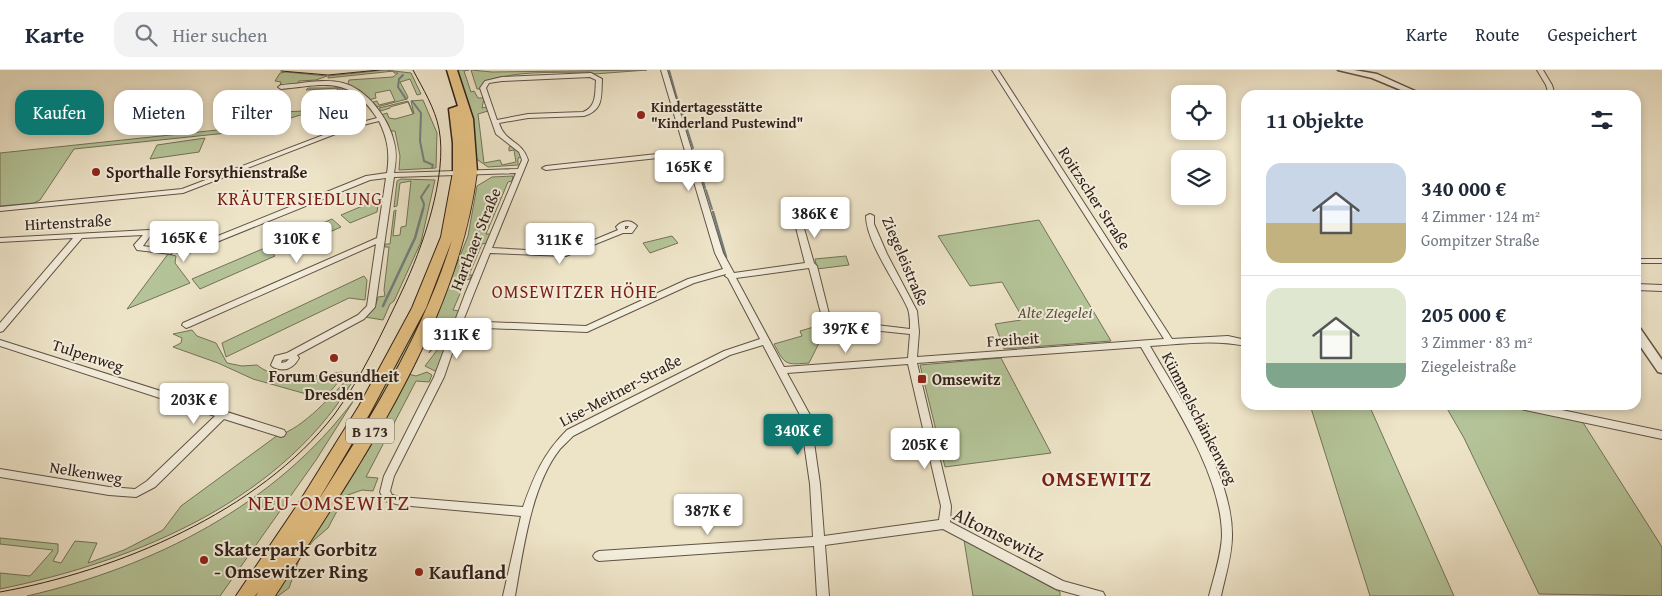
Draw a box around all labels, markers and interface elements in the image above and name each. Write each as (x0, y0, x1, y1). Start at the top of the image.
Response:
search box (114, 12, 464, 57)
text: Karte (25, 17, 84, 52)
icon: search (132, 21, 160, 49)
text: Hier suchen (172, 21, 267, 49)
text: Karte (1406, 21, 1447, 48)
text: Route (1475, 21, 1520, 48)
text: Gespeichert (1548, 21, 1637, 48)
map controls (1171, 85, 1226, 205)
button: locate (1171, 85, 1226, 140)
chip: Kaufen (15, 90, 104, 135)
chip: Mieten (114, 90, 203, 135)
chip: Filter (213, 90, 291, 135)
chip: Neu (301, 90, 366, 135)
place label: Kindertagesstätte "Kinderland Pustewind" (651, 97, 803, 133)
text: 11 Objekte (1266, 105, 1364, 136)
icon: filters (1588, 106, 1616, 134)
marker: Kindertagesstätte "Kinderland Pustewind" (635, 109, 647, 121)
street label: Roitzscher Straße (1053, 142, 1137, 254)
pin: 165K € (648, 150, 730, 192)
button: layers (1171, 150, 1226, 205)
text: 165K € (666, 154, 712, 178)
place label: Sporthalle Forsythienstraße (106, 160, 307, 184)
marker: Sporthalle Forsythienstraße (90, 166, 102, 178)
text: 340 000 € (1421, 173, 1506, 204)
icon: home (1306, 183, 1366, 243)
street label: Harthaer Straße (443, 184, 507, 294)
district label: KRÄUTERSIEDLUNG (217, 185, 383, 212)
pin: 386K € (774, 196, 856, 239)
text: 386K € (792, 201, 838, 225)
text: 4 Zimmer · 124 m² (1421, 204, 1540, 228)
street label: Hirtenstraße (24, 208, 112, 236)
street label: Ziegeleistraße (876, 212, 936, 310)
pin: 165K € (143, 220, 225, 263)
pin: 310K € (256, 222, 338, 264)
pin: 311K € (519, 222, 601, 265)
text: 165K € (161, 225, 207, 249)
text: 310K € (274, 226, 320, 250)
text: 311K € (537, 227, 583, 251)
text: Gompitzer Straße (1421, 228, 1539, 252)
district label: OMSEWITZER HÖHE (492, 278, 658, 305)
text: 205 000 € (1421, 299, 1506, 330)
park label: Alte Ziegelei (1017, 300, 1092, 324)
icon: home (1306, 308, 1366, 368)
pin: 397K € (805, 312, 887, 354)
text: 397K € (823, 316, 869, 340)
pin: 311K € (416, 318, 498, 360)
text: 311K € (434, 322, 480, 346)
street label: Freiheit (986, 325, 1041, 353)
text: 3 Zimmer · 83 m² (1421, 330, 1533, 354)
street label: Tulpenweg (49, 332, 127, 378)
street label: Lise-Meitner-Straße (555, 348, 685, 432)
street label: Kümmelschänkenweg (1156, 348, 1244, 488)
marker: Forum Gesundheit Dresden (328, 352, 340, 364)
text: Ziegeleistraße (1421, 354, 1516, 378)
place label: Forum Gesundheit Dresden (269, 364, 399, 406)
place label: Omsewitz (932, 367, 1001, 391)
marker: Omsewitz (916, 373, 928, 385)
pin: 203K € (153, 382, 235, 425)
text: 203K € (171, 387, 217, 411)
pin: 340K € (757, 414, 839, 456)
road number: B 173 (346, 418, 394, 444)
text: 340K € (775, 418, 821, 442)
pin: 205K € (884, 428, 966, 470)
text: 205K € (902, 432, 948, 456)
street label: Nelkenweg (48, 454, 124, 490)
district label: OMSEWITZ (1042, 463, 1152, 494)
district label: NEU-OMSEWITZ (248, 486, 410, 518)
pin: 387K € (667, 494, 749, 536)
text: 387K € (685, 498, 731, 522)
street label: Altomsewitz (948, 500, 1050, 568)
place label: Skaterpark Gorbitz - Omsewitzer Ring (214, 535, 377, 585)
marker: Skaterpark Gorbitz - Omsewitzer Ring (198, 554, 210, 566)
place label: Kaufland (429, 558, 506, 586)
marker: Kaufland (413, 566, 425, 578)

